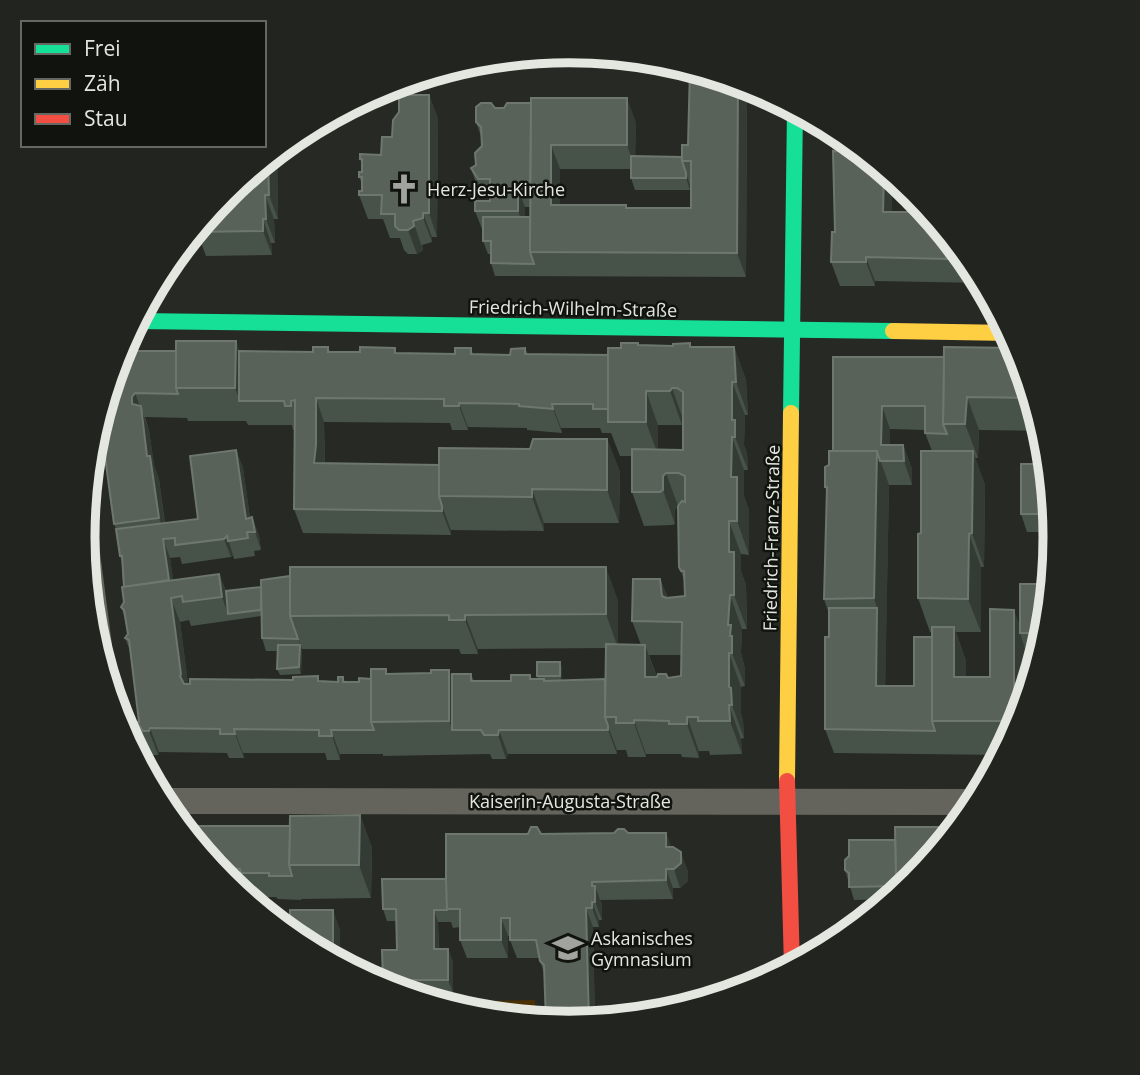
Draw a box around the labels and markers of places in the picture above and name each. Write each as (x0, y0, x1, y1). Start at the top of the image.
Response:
church icon: Herz-Jesu-Kirche (387, 172, 421, 206)
place label: Herz-Jesu-Kirche (427, 177, 565, 201)
place label: Askanisches Gymnasium (591, 926, 693, 971)
school or university icon: Askanisches Gymnasium (551, 931, 585, 965)

